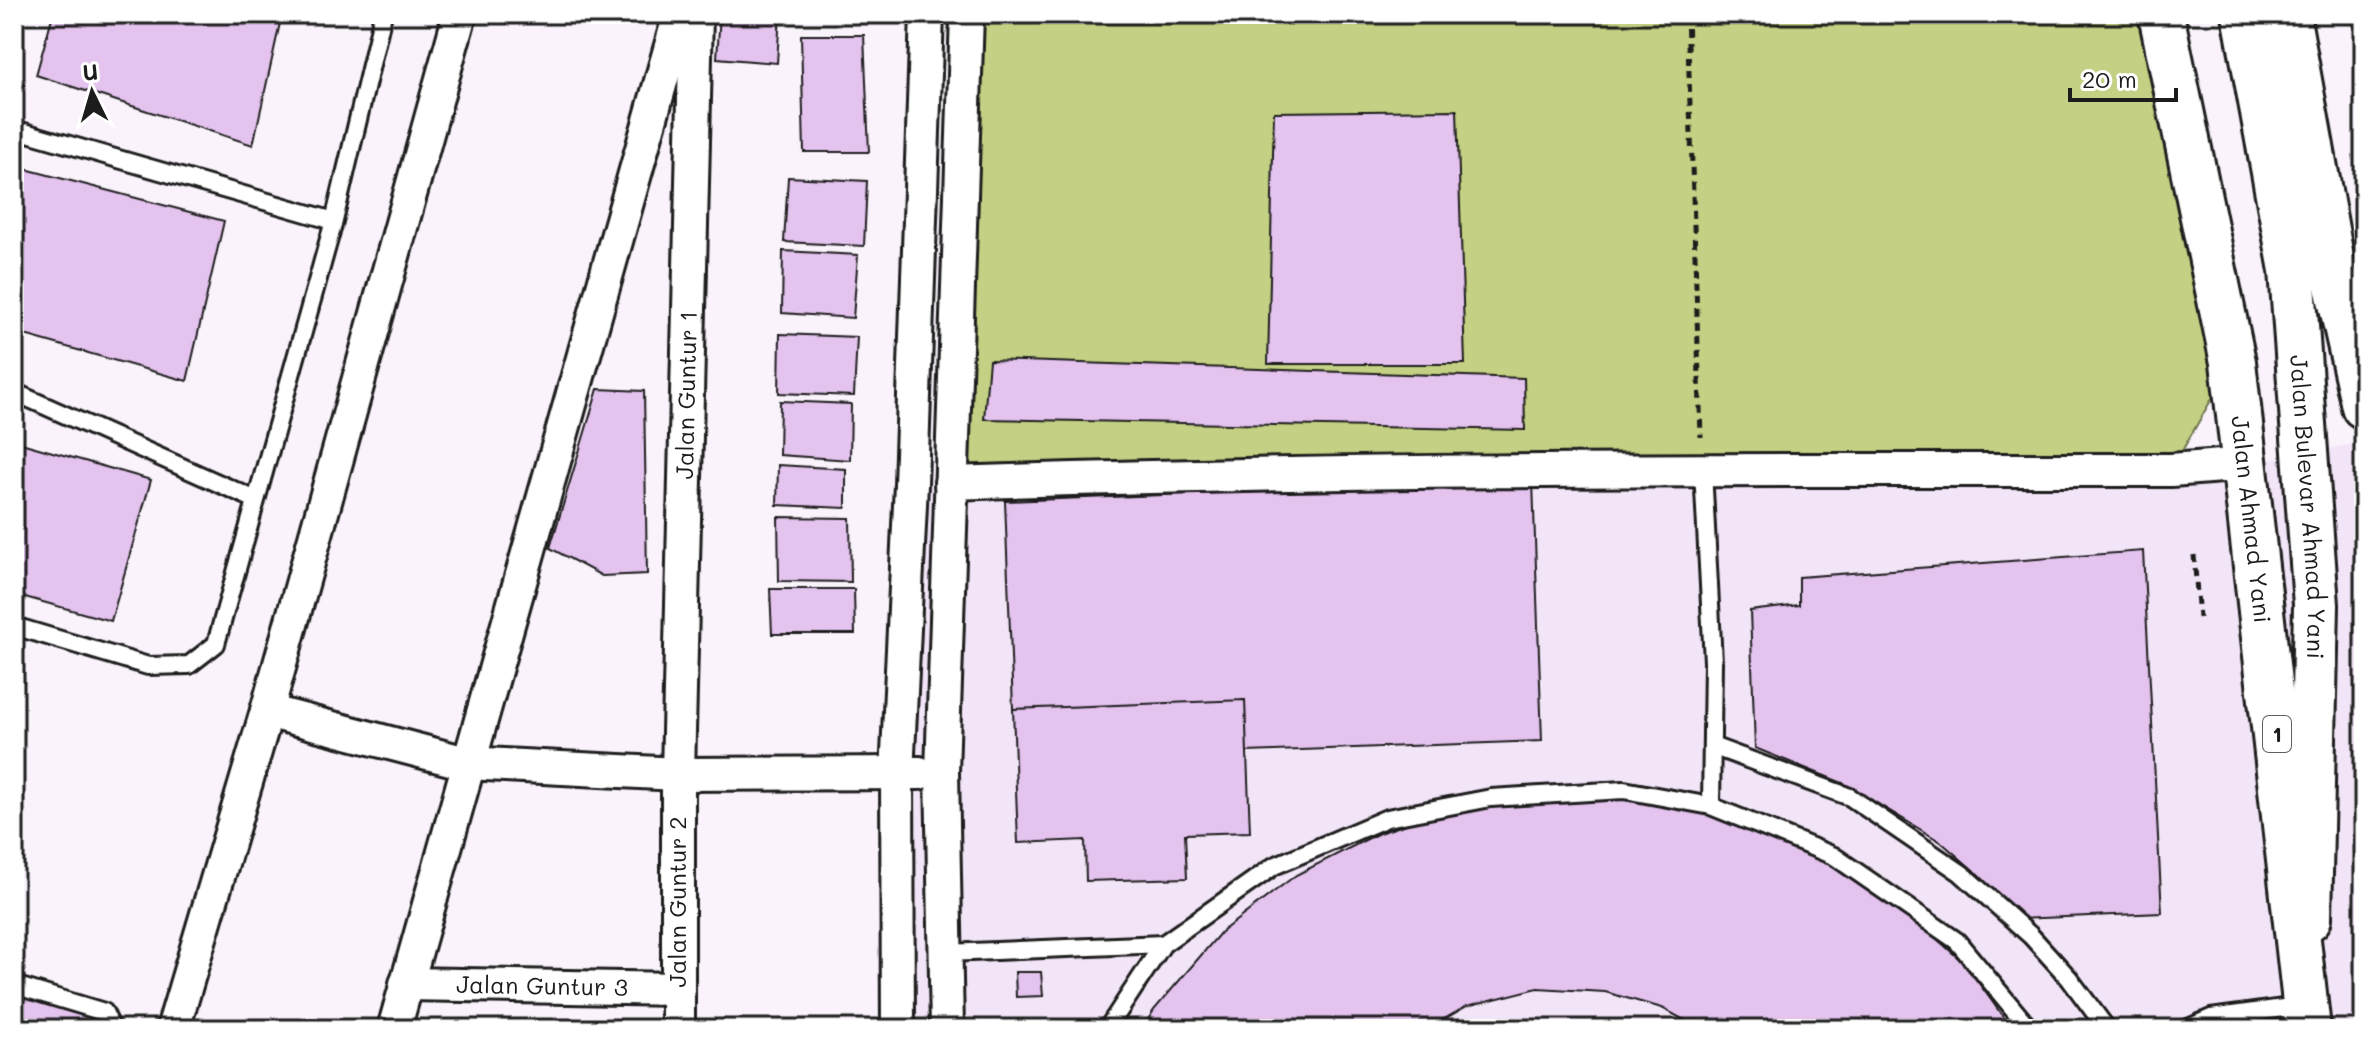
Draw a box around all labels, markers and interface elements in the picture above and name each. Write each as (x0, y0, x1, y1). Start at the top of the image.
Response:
north arrow (52, 52, 132, 132)
scale bar (2070, 52, 2176, 102)
text: U (81, 56, 99, 87)
text: 20 m (2082, 63, 2137, 94)
street label: Jalan Guntur 1 (668, 310, 703, 480)
street label: Jalan Bulevar Ahmad Yani (2284, 354, 2333, 660)
street label: Jalan Ahmad Yani (2225, 414, 2279, 625)
road number: 1 (2263, 716, 2291, 752)
street label: Jalan Guntur 2 (661, 816, 692, 988)
street label: Jalan Guntur 3 (456, 968, 628, 1002)

